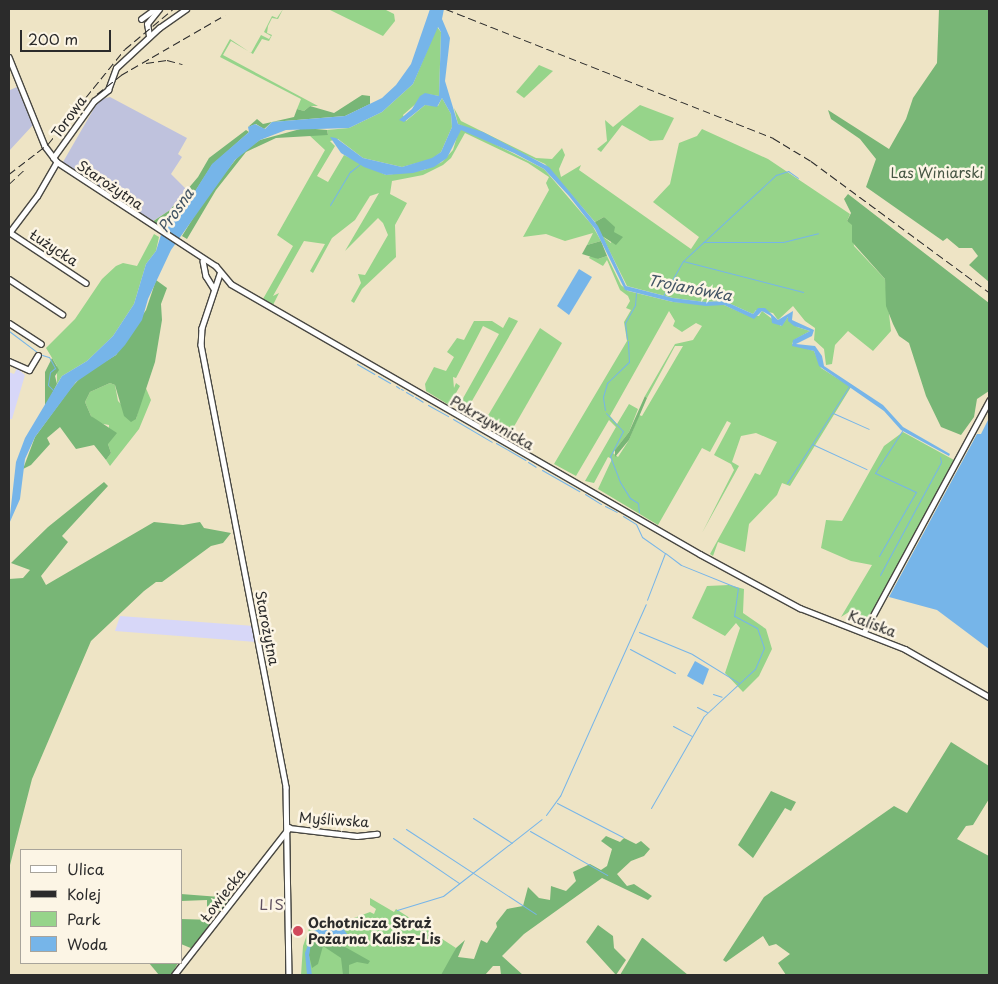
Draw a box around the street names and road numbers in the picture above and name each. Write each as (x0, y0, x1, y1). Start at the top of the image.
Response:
street label: Torowa (48, 93, 90, 141)
street label: Starożytna (74, 157, 146, 213)
street label: Łużycka (27, 226, 81, 270)
street label: Pokrzywnicka (447, 392, 537, 454)
street label: Starożytna (252, 589, 282, 667)
street label: Kaliska (846, 607, 898, 641)
street label: Myśliwska (298, 809, 370, 831)
street label: Łowiecka (197, 865, 249, 925)

